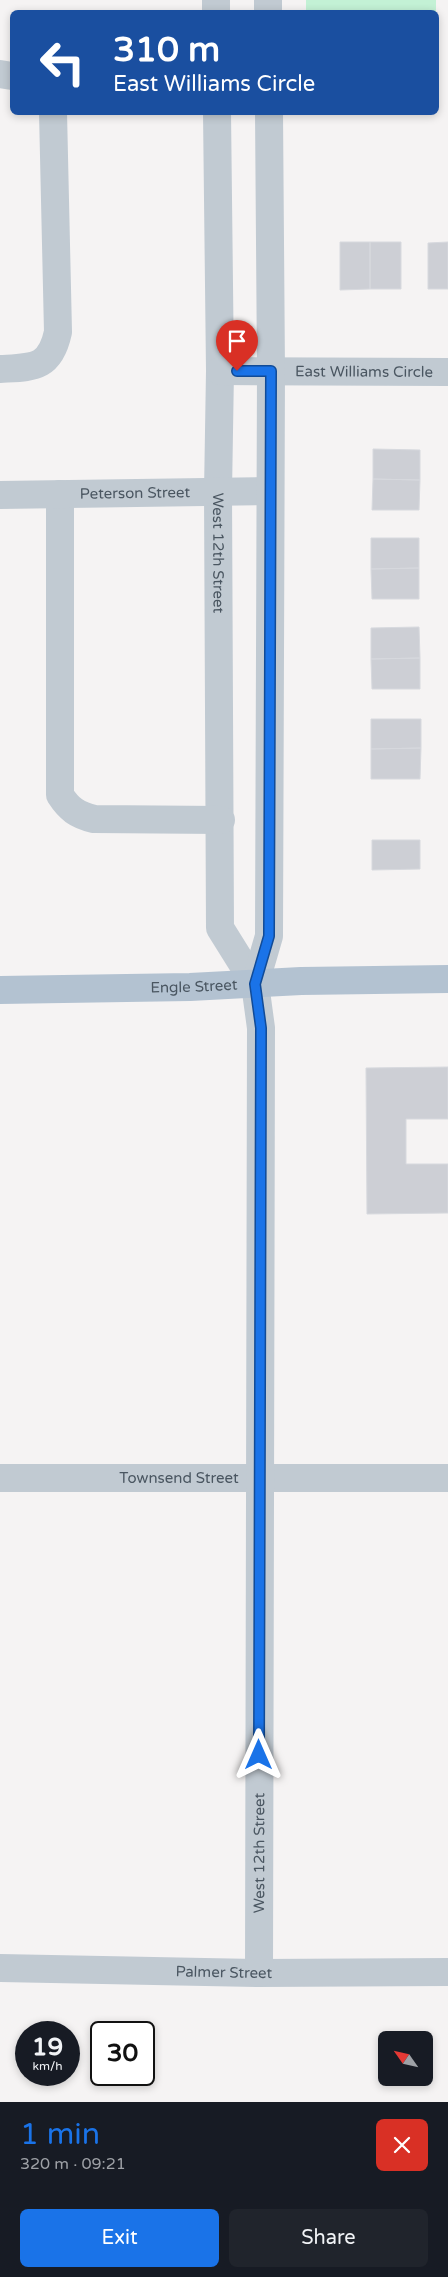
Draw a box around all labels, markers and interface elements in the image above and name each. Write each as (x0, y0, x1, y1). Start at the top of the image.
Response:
text: 310 m (113, 29, 220, 71)
icon: left (30, 30, 95, 95)
text: East Williams Circle (113, 71, 315, 97)
pin (216, 320, 258, 371)
icon: arrive (223, 327, 251, 355)
street label: East Williams Circle (295, 362, 433, 381)
street label: Peterson Street (80, 483, 191, 503)
street label: West 12th Street (209, 493, 228, 613)
street label: Engle Street (150, 975, 238, 997)
street label: Townsend Street (119, 1469, 239, 1487)
position arrow (232, 1728, 284, 1780)
street label: West 12th Street (250, 1793, 268, 1913)
street label: Palmer Street (175, 1962, 273, 1982)
speed limit sign: 30 (90, 2021, 155, 2086)
north arrow (378, 2031, 432, 2086)
map controls (378, 2031, 433, 2086)
text: 19 (32, 2032, 63, 2062)
text: km/h (32, 2059, 63, 2073)
text: 1 min (20, 2116, 100, 2153)
button: close (376, 2119, 428, 2171)
text: 320 m · 09:21 (20, 2154, 126, 2174)
button: Exit (20, 2209, 219, 2267)
button: Share (229, 2209, 428, 2267)

